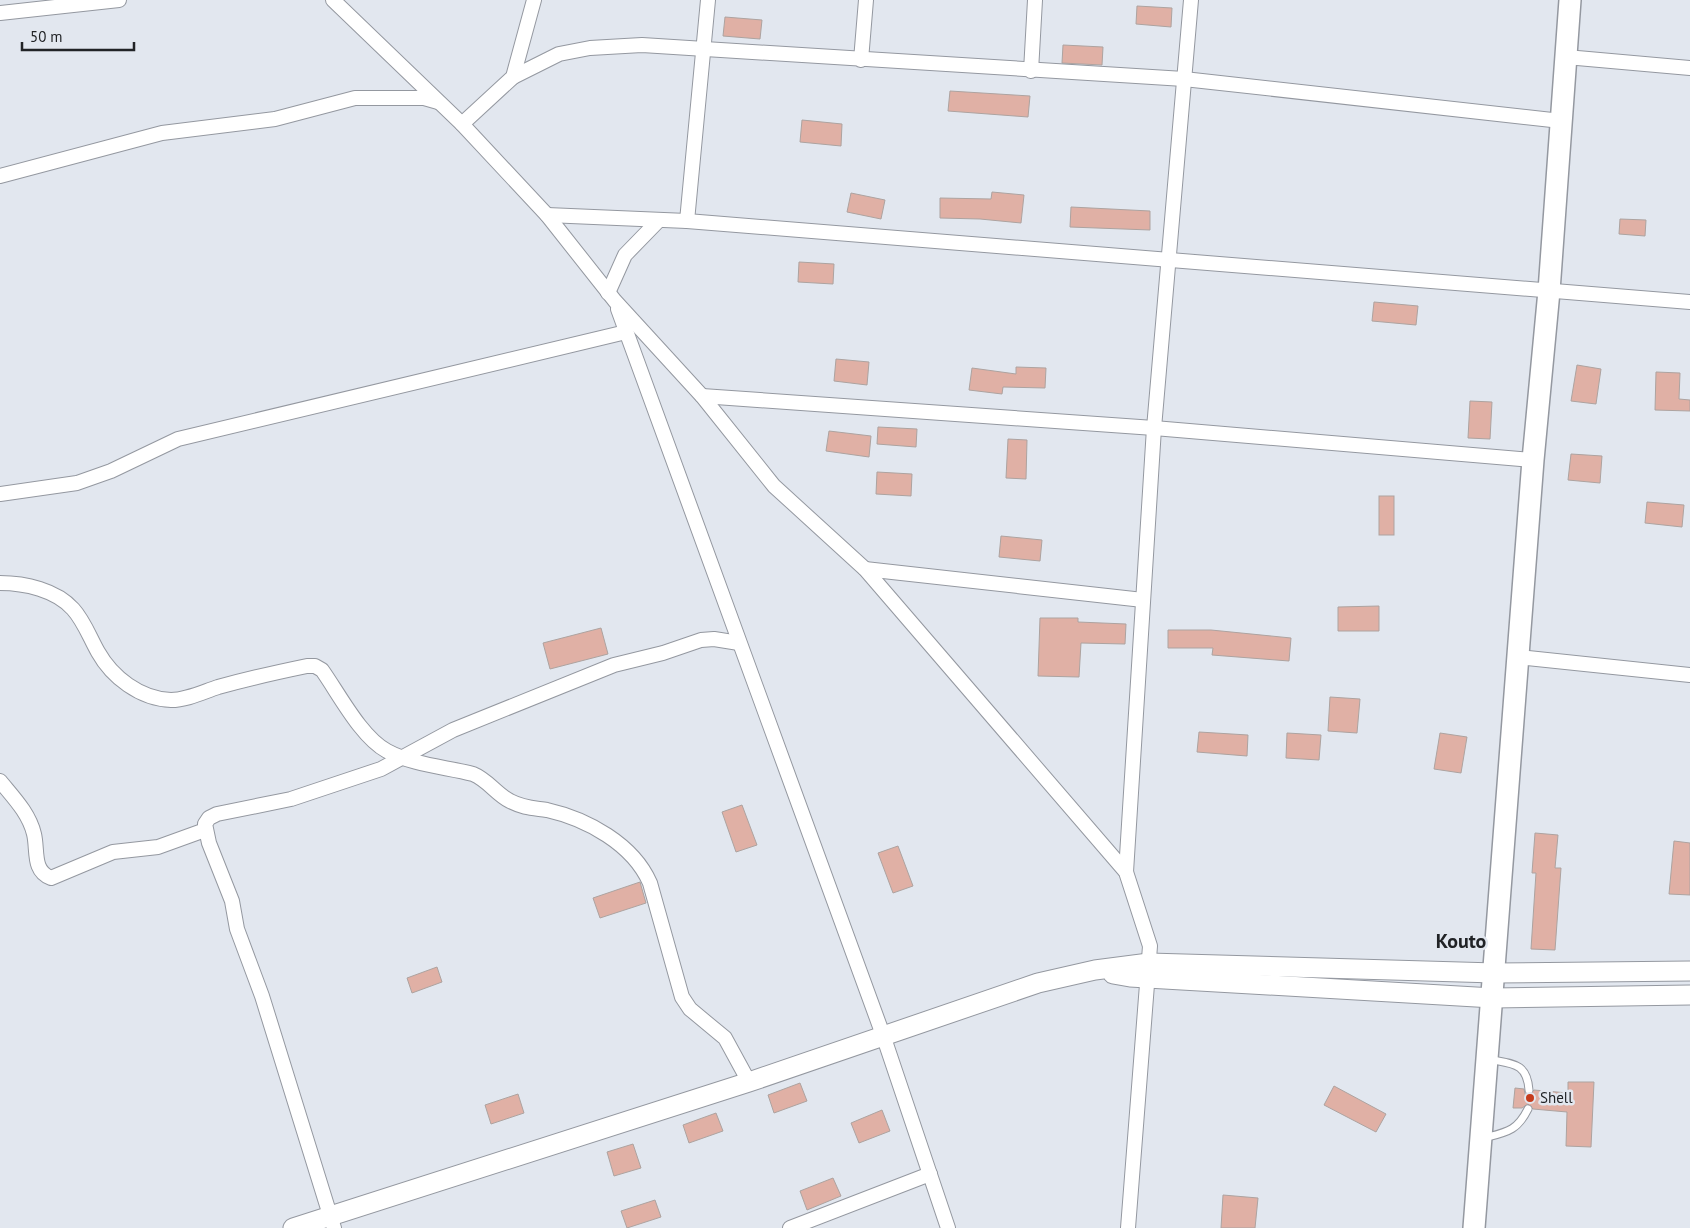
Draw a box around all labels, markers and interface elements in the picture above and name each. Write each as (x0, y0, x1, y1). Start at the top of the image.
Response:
scale bar (22, 20, 135, 52)
text: 50 m (30, 27, 63, 46)
district label: Kouto (1436, 928, 1487, 954)
place label: Shell (1540, 1088, 1573, 1107)
marker: Shell (1524, 1092, 1536, 1104)

